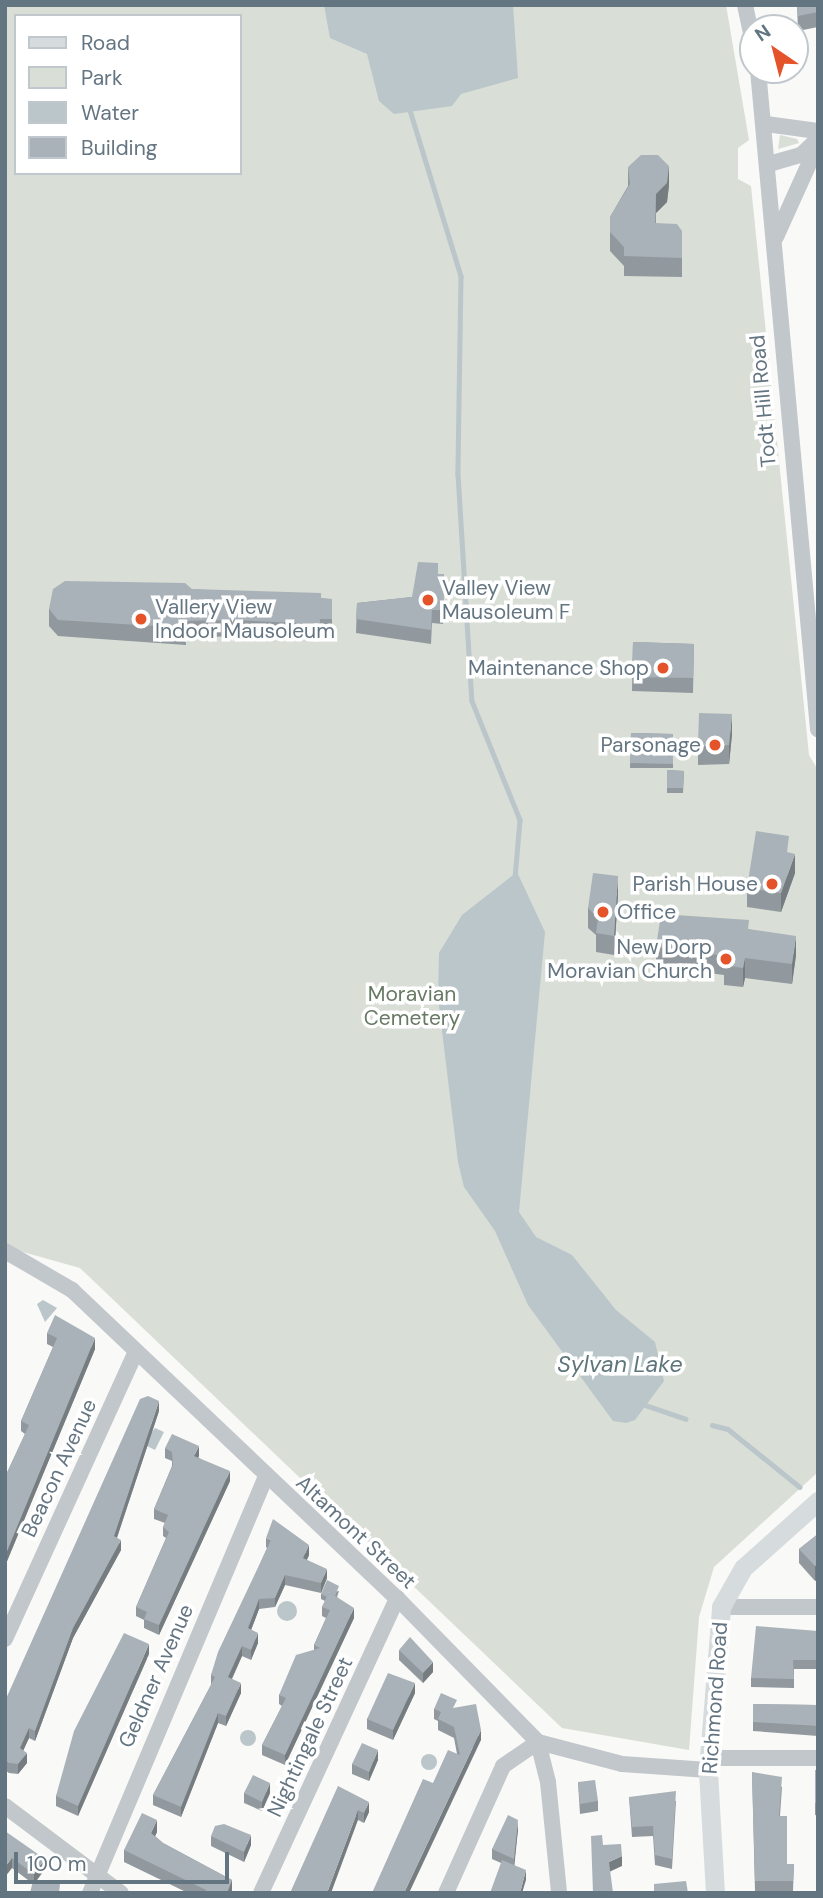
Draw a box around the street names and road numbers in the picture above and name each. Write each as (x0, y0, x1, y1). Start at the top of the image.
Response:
street label: Todt Hill Road (745, 334, 781, 468)
street label: Beacon Avenue (16, 1395, 102, 1541)
street label: Altamont Street (291, 1470, 421, 1594)
street label: Geldner Avenue (113, 1600, 199, 1752)
street label: Richmond Road (697, 1621, 733, 1775)
street label: Nightingale Street (262, 1653, 358, 1821)

